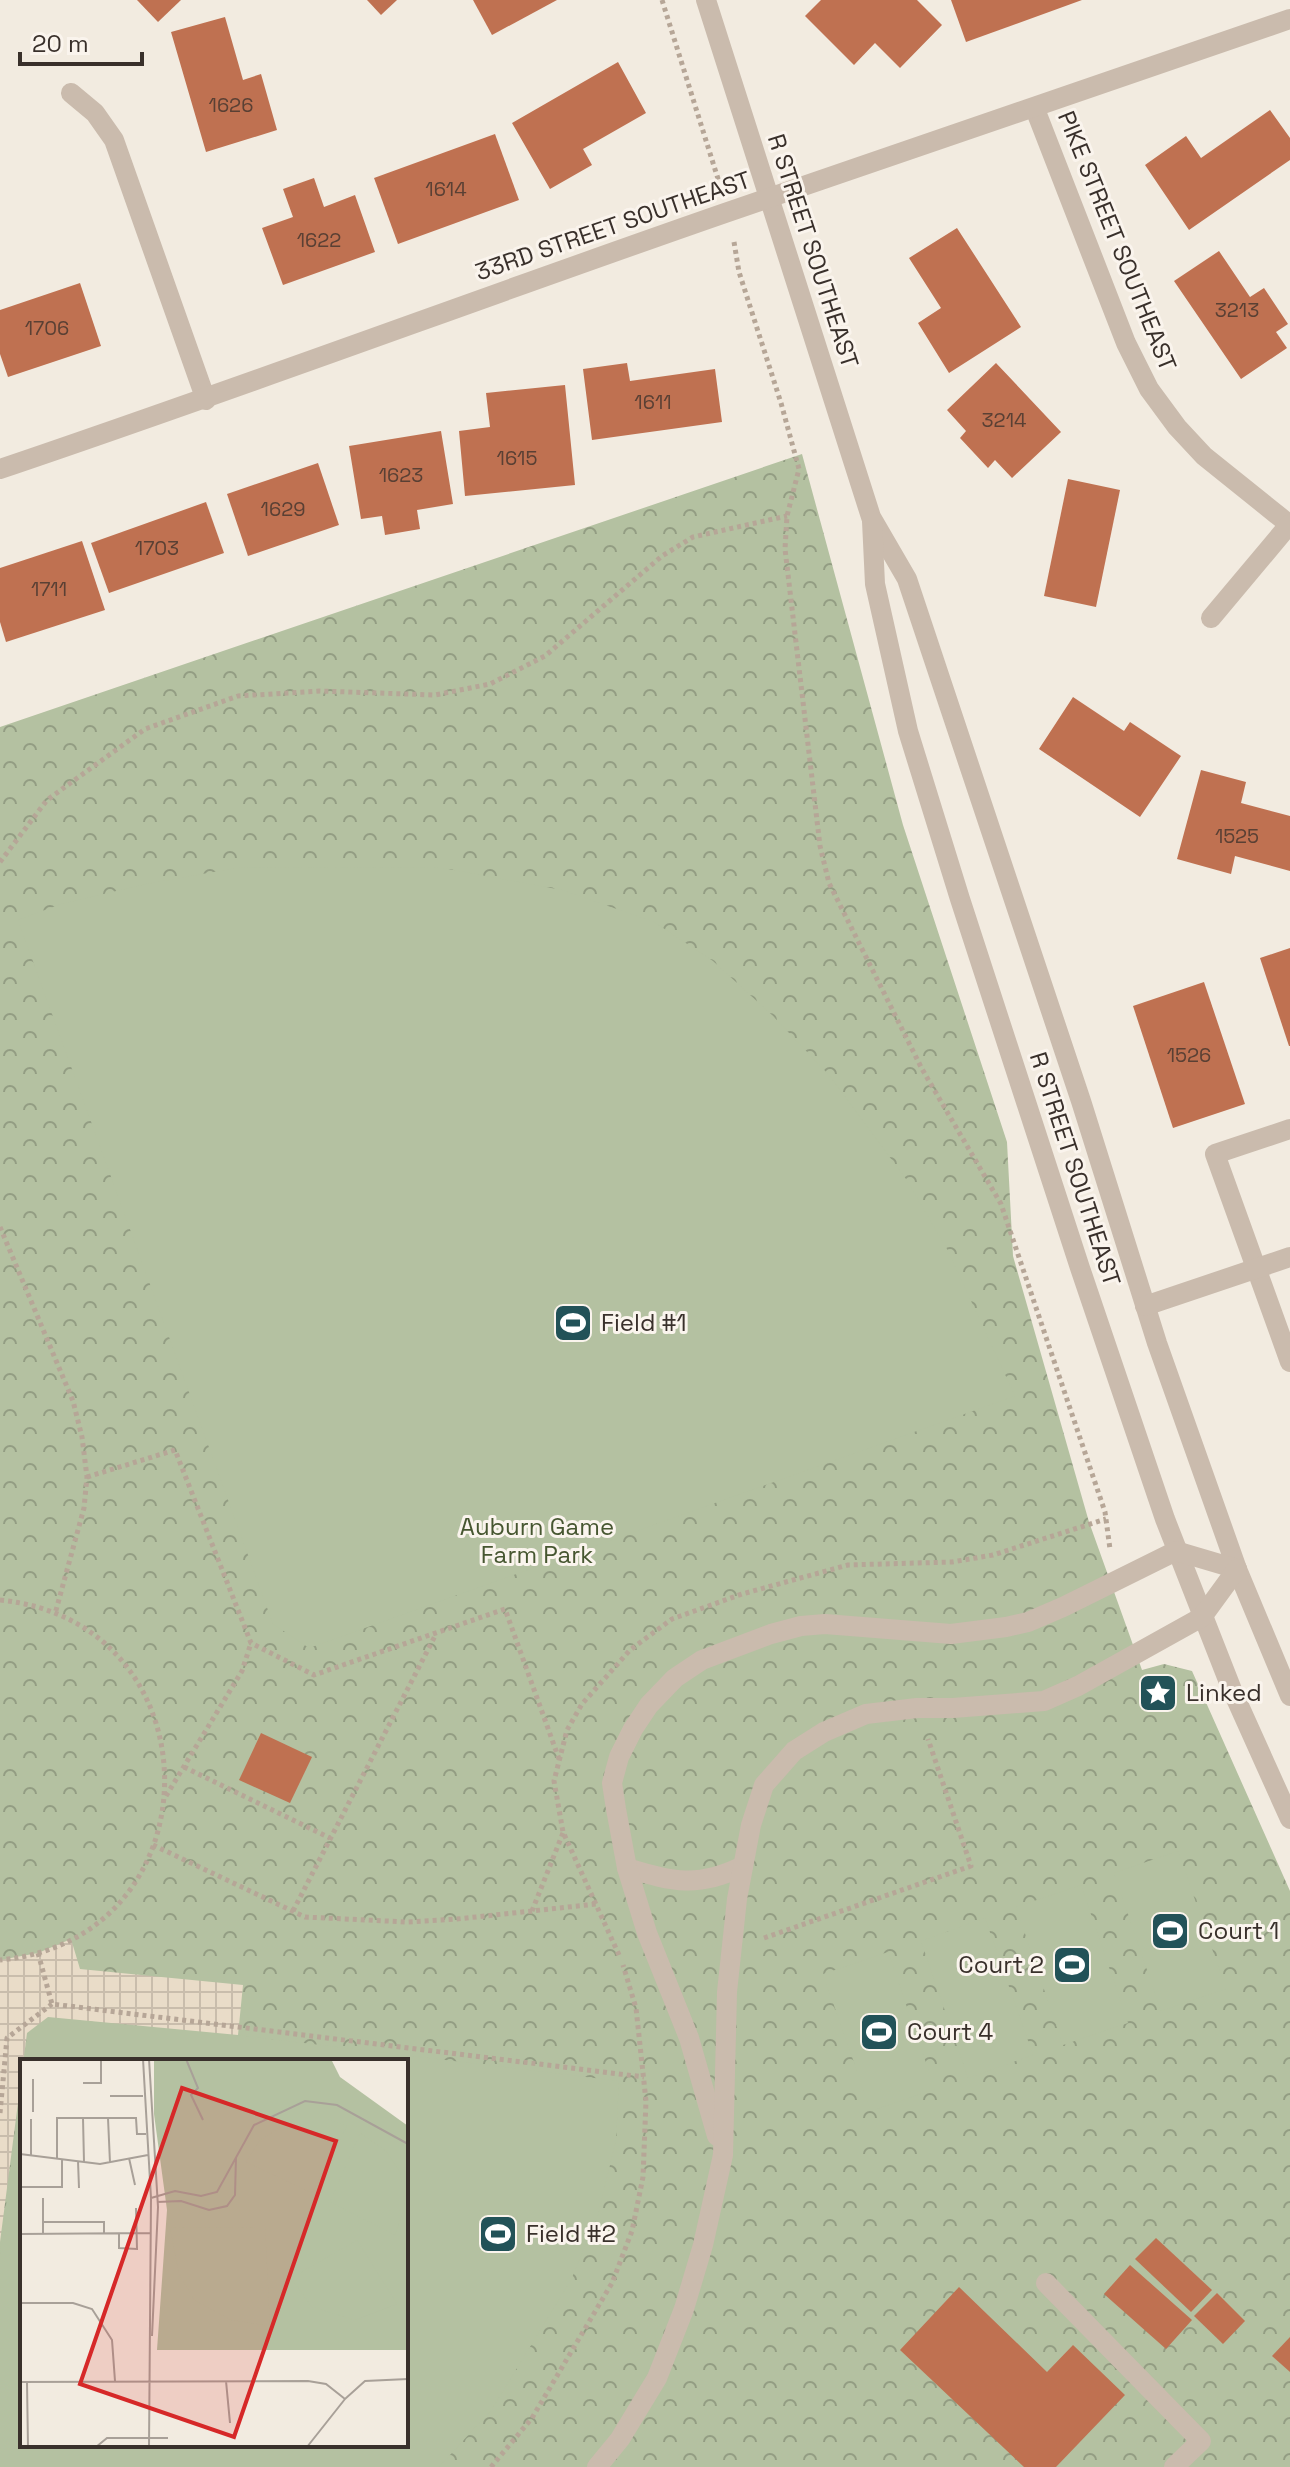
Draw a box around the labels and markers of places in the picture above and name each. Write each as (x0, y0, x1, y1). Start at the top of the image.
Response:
sports icon: Field #1 (552, 1302, 594, 1344)
place label: Field #1 (601, 1307, 687, 1338)
place icon: Linked (1137, 1672, 1179, 1714)
place label: Linked (1186, 1677, 1262, 1708)
sports icon: Court 1 (1149, 1910, 1191, 1952)
place label: Court 1 (1198, 1915, 1279, 1946)
sports icon: Court 2 (1051, 1944, 1093, 1986)
place label: Court 2 (958, 1949, 1044, 1980)
sports icon: Court 4 (858, 2011, 900, 2053)
place label: Court 4 (907, 2016, 993, 2047)
sports icon: Field #2 (477, 2213, 519, 2255)
place label: Field #2 (526, 2218, 616, 2249)

